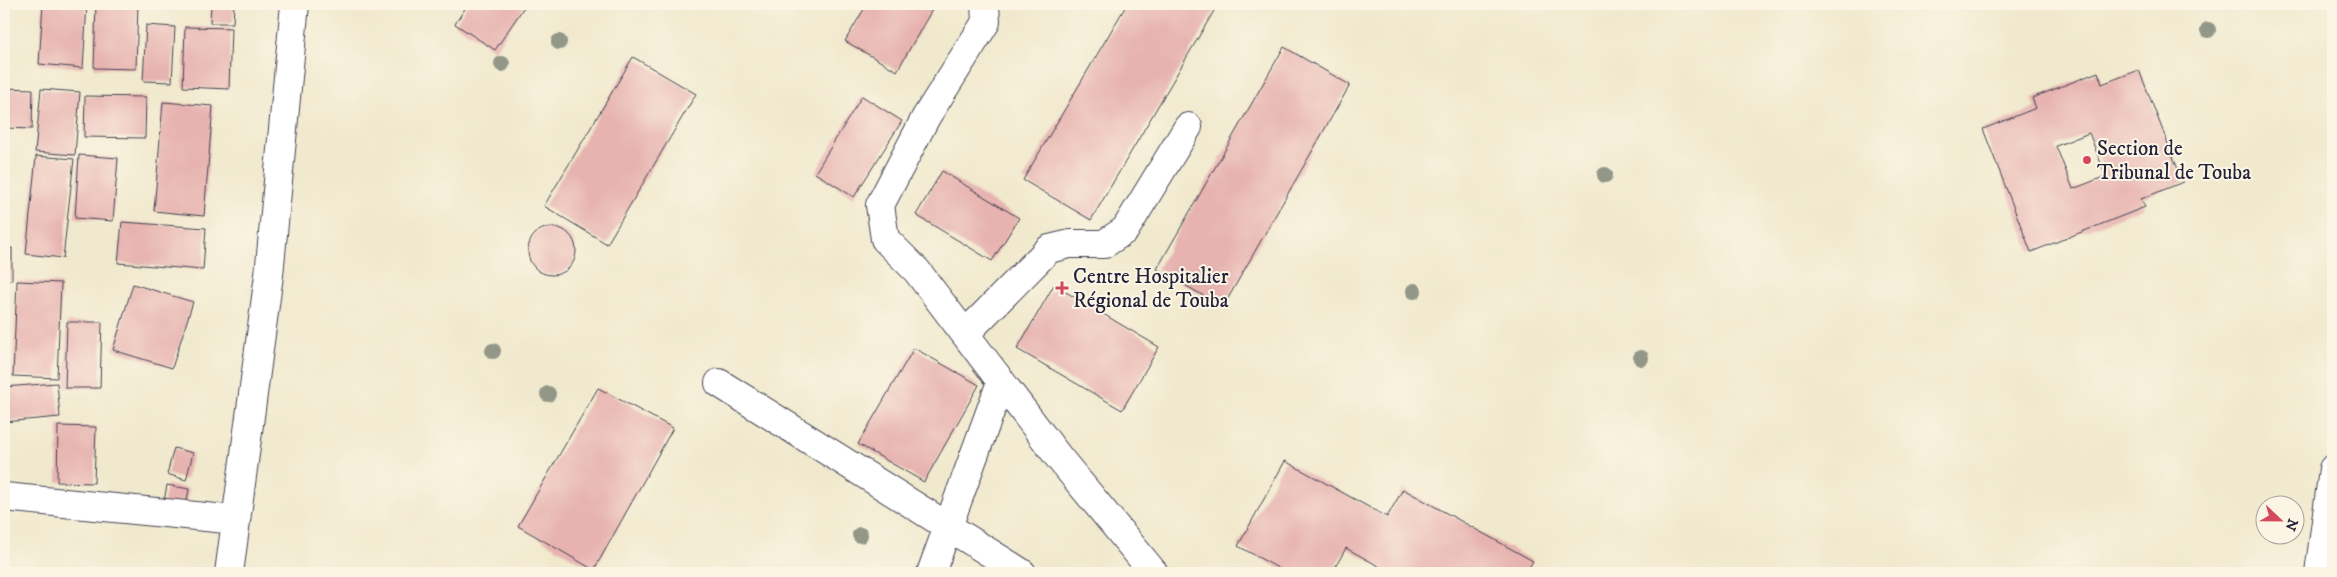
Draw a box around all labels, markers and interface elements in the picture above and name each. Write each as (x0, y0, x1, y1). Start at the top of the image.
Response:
place label: Section de Tribunal de Touba (2097, 136, 2251, 186)
marker: Section de Tribunal de Touba (2081, 154, 2093, 166)
place label: Centre Hospitalier Régional de Touba (1073, 264, 1229, 314)
marker: Centre Hospitalier Régional de Touba (1055, 281, 1069, 295)
north arrow (2254, 494, 2304, 544)
text: N (2280, 516, 2302, 534)

